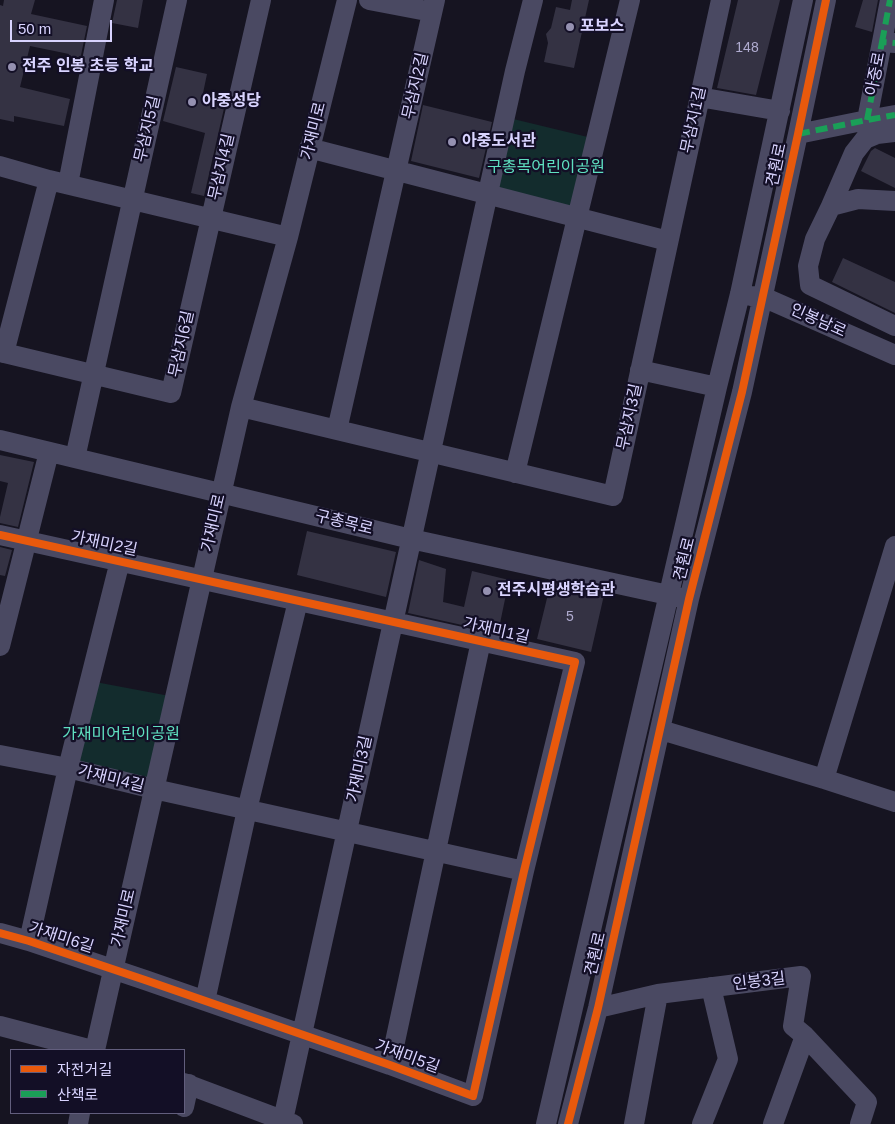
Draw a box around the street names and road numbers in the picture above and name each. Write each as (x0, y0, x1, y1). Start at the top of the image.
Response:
street label: 아중로 (862, 50, 890, 98)
street label: 무삼지2길 (399, 51, 433, 121)
street label: 무삼지1길 (678, 85, 710, 155)
street label: 무삼지5길 (131, 94, 165, 164)
street label: 가재미로 (298, 100, 330, 162)
street label: 무삼지4길 (205, 132, 239, 202)
street label: 견훤로 (763, 141, 791, 189)
street label: 인봉남로 (787, 300, 849, 342)
street label: 무삼지6길 (166, 309, 198, 379)
street label: 무삼지3길 (614, 382, 646, 452)
street label: 가재미로 (198, 492, 230, 554)
street label: 구총목로 (313, 507, 375, 539)
street label: 가재미2길 (69, 528, 139, 560)
street label: 견훤로 (670, 535, 700, 583)
street label: 가재미1길 (461, 614, 531, 648)
street label: 가재미3길 (344, 734, 376, 804)
street label: 가재미4길 (76, 761, 146, 797)
street label: 가재미로 (108, 887, 140, 949)
street label: 가재미6길 (26, 918, 96, 958)
street label: 견훤로 (582, 930, 610, 978)
street label: 인봉3길 (731, 969, 787, 995)
street label: 가재미5길 (372, 1036, 442, 1078)

